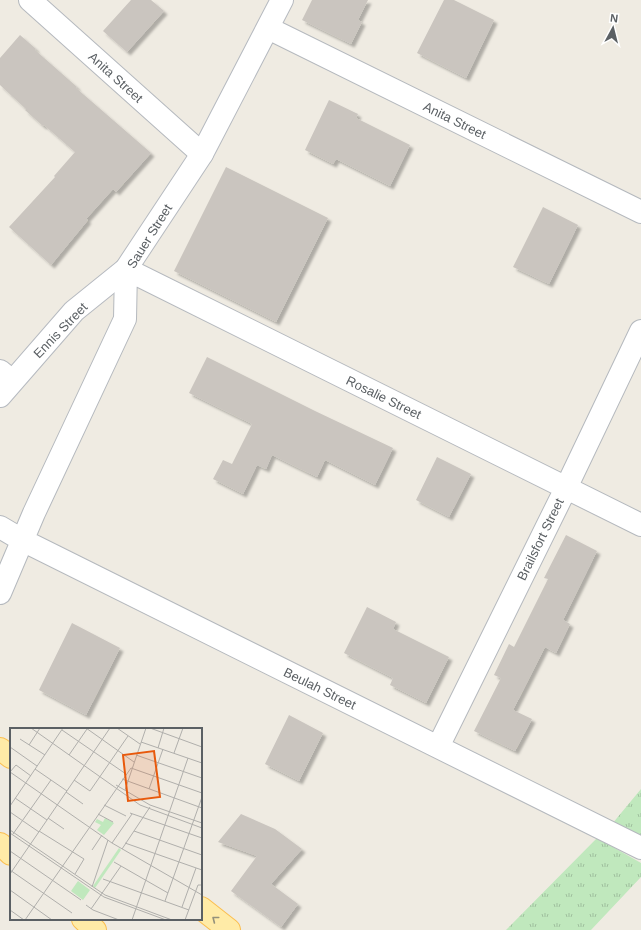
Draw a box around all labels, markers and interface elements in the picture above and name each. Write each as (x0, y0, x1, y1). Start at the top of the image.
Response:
north arrow (593, 8, 633, 48)
text: N (610, 12, 619, 25)
street label: Anita Street (85, 49, 146, 106)
street label: Anita Street (421, 99, 489, 142)
street label: Sauer Street (124, 201, 175, 271)
street label: Ennis Street (30, 299, 91, 361)
street label: Rosalie Street (344, 373, 424, 422)
street label: Brailsfort Street (514, 495, 567, 583)
street label: Beulah Street (281, 664, 359, 713)
inset map (10, 728, 202, 920)
one-way arrow (213, 917, 220, 924)

